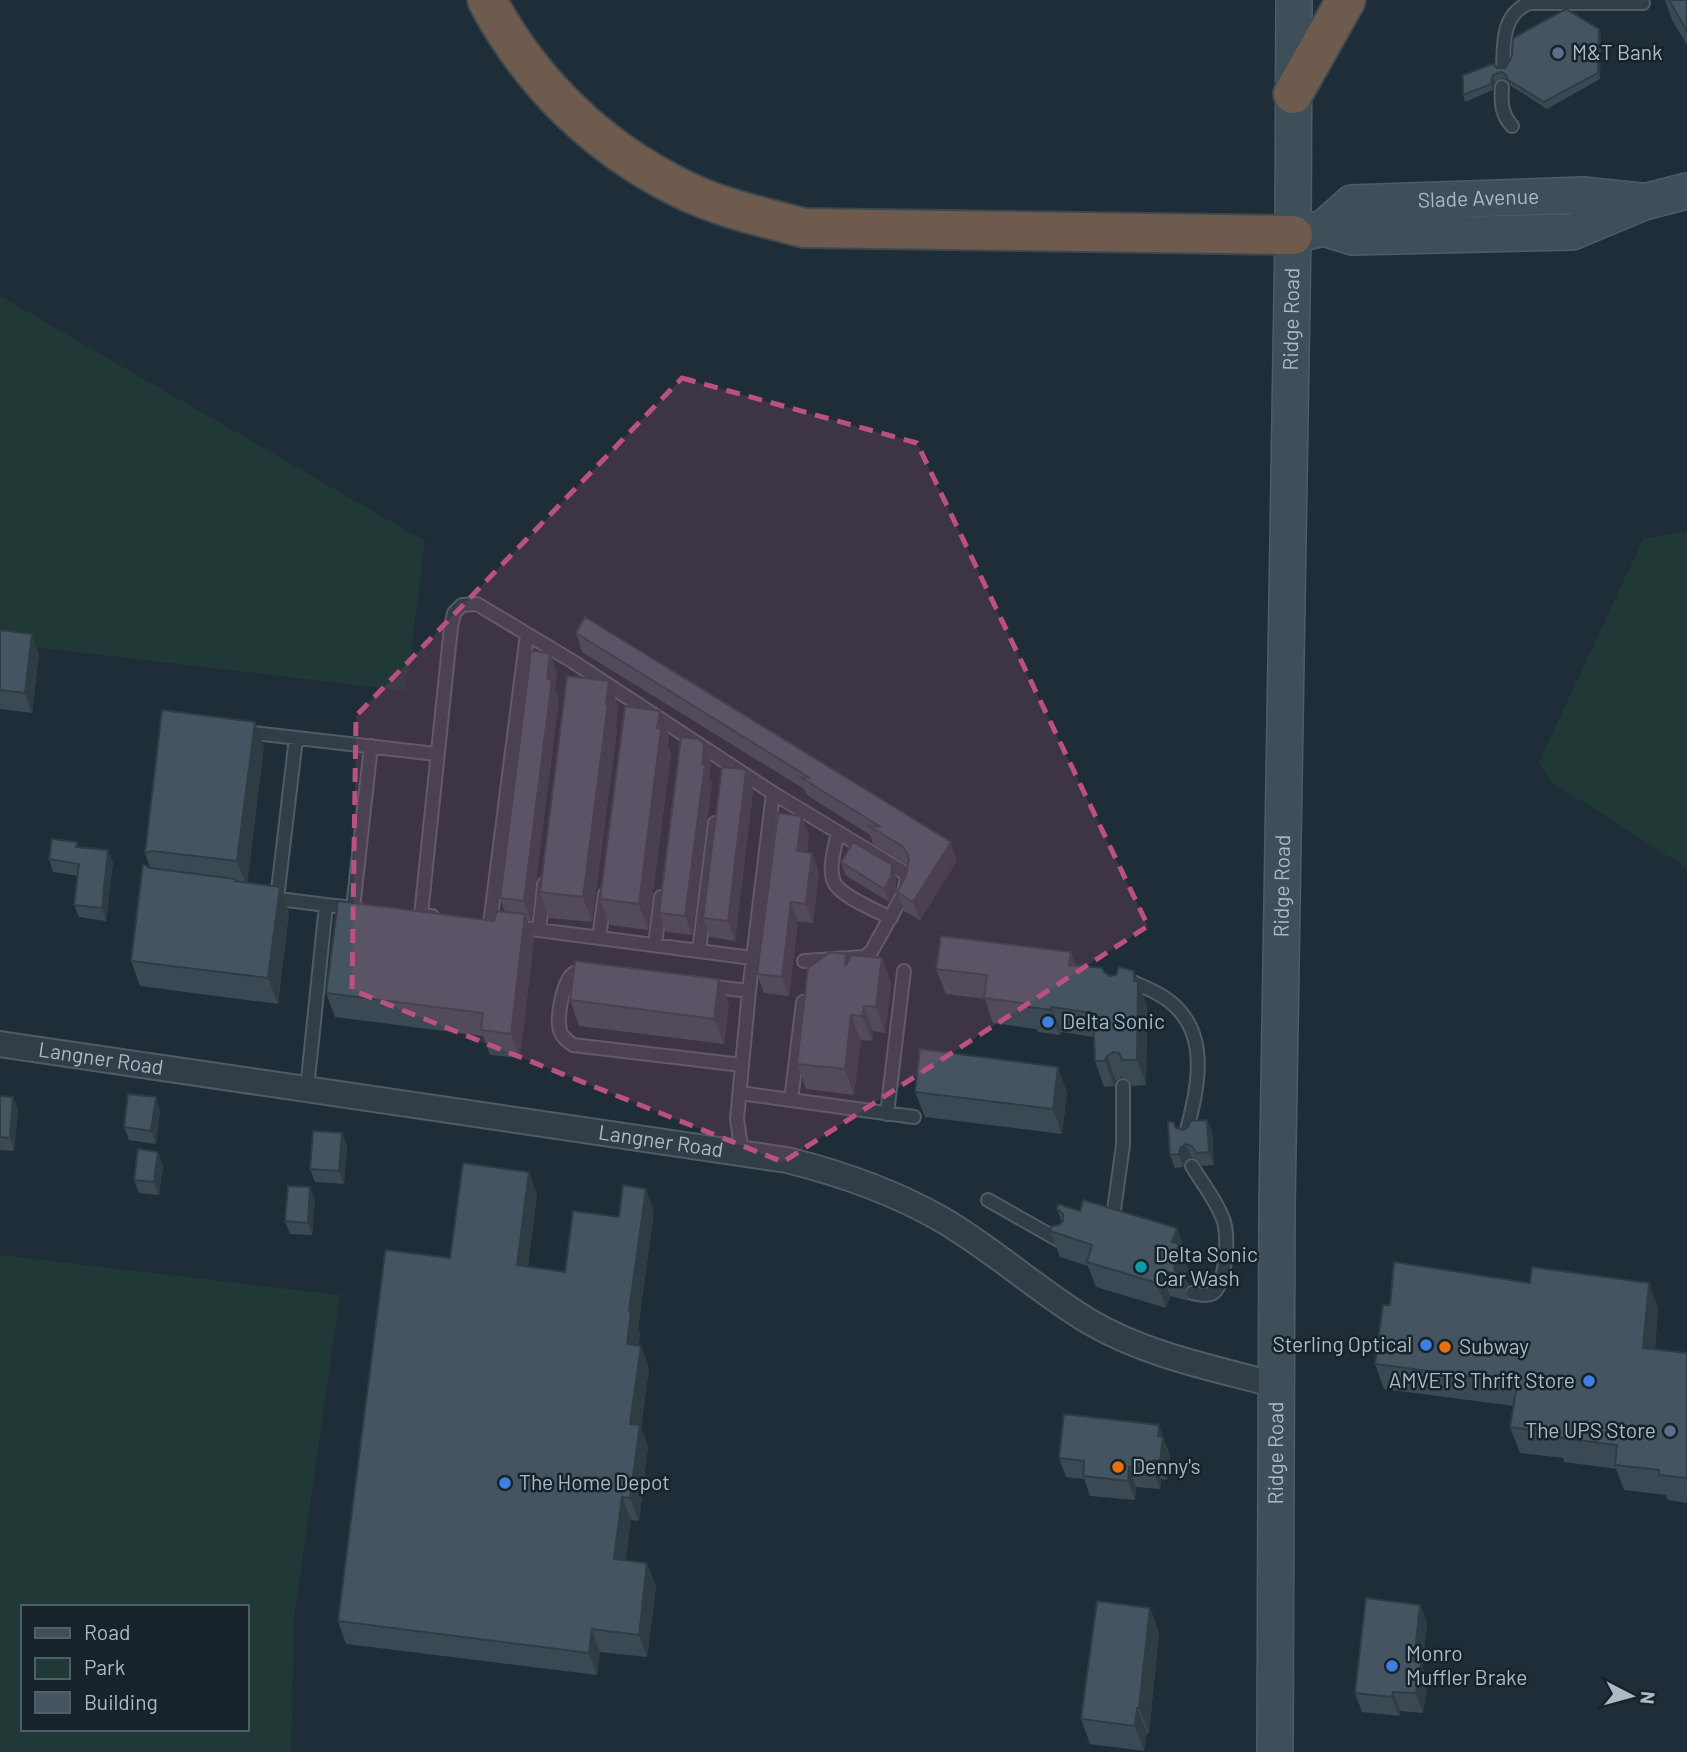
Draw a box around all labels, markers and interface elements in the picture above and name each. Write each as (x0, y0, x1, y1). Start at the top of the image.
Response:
place label: M&T Bank (1572, 39, 1663, 64)
marker: M&T Bank (1550, 45, 1566, 61)
street label: Slade Avenue (1417, 183, 1539, 212)
street label: Ridge Road (1277, 268, 1303, 371)
street label: Ridge Road (1267, 834, 1294, 938)
place label: Delta Sonic (1062, 1008, 1165, 1033)
marker: Delta Sonic (1040, 1014, 1056, 1030)
street label: Langner Road (37, 1036, 165, 1079)
street label: Langner Road (597, 1118, 725, 1161)
place label: Delta Sonic Car Wash (1155, 1241, 1258, 1290)
marker: Delta Sonic Car Wash (1133, 1259, 1149, 1275)
place label: Sterling Optical (1272, 1331, 1412, 1356)
place label: Subway (1459, 1333, 1529, 1358)
marker: Sterling Optical (1418, 1337, 1434, 1353)
marker: Subway (1437, 1339, 1453, 1355)
place label: AMVETS Thrift Store (1389, 1367, 1575, 1392)
marker: AMVETS Thrift Store (1581, 1373, 1597, 1389)
street label: Ridge Road (1262, 1402, 1287, 1504)
place label: The UPS Store (1525, 1417, 1656, 1442)
marker: The UPS Store (1662, 1423, 1678, 1439)
place label: Denny's (1132, 1453, 1201, 1478)
marker: Denny's (1110, 1459, 1126, 1475)
place label: The Home Depot (519, 1469, 670, 1494)
marker: The Home Depot (497, 1475, 513, 1491)
legend (21, 1605, 248, 1731)
text: Road (84, 1619, 130, 1644)
place label: Monro Muffler Brake (1406, 1640, 1527, 1689)
text: Park (84, 1654, 125, 1679)
marker: Monro Muffler Brake (1384, 1658, 1400, 1674)
north arrow (1596, 1661, 1666, 1731)
text: Building (84, 1689, 158, 1714)
text: N (1636, 1690, 1661, 1705)

